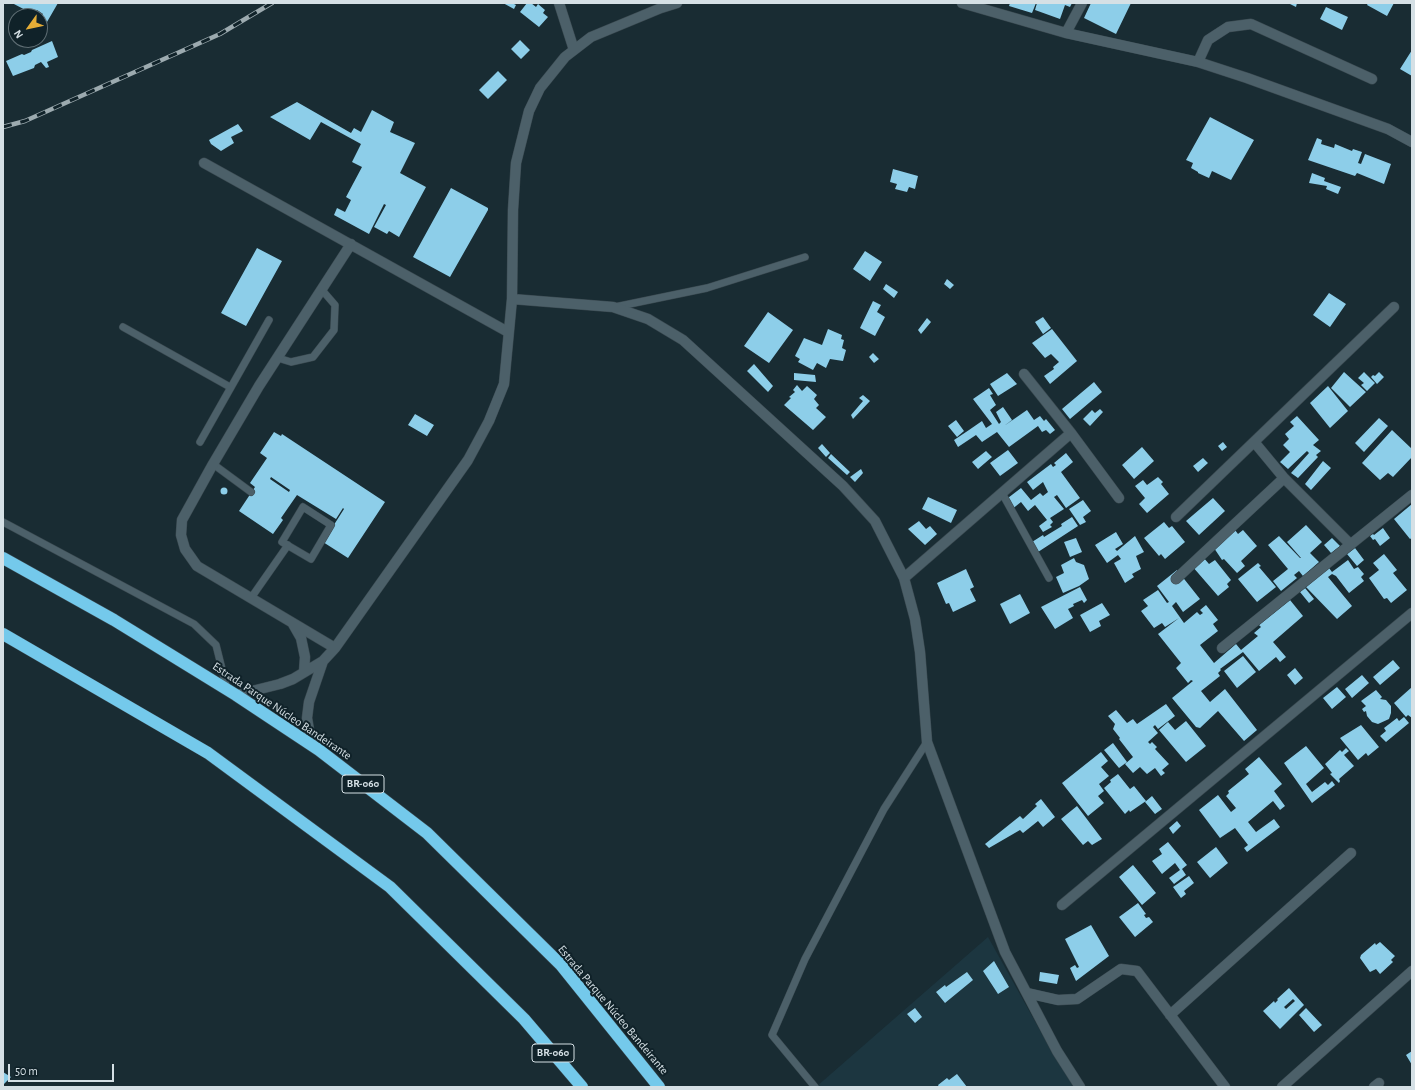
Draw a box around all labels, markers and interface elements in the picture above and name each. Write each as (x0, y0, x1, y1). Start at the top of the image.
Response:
north arrow (8, 8, 48, 48)
text: N (12, 28, 25, 40)
street label: Estrada Parque Núcleo Bandeirante (210, 659, 354, 763)
road number: BR-060 (342, 775, 384, 793)
street label: Estrada Parque Núcleo Bandeirante (555, 942, 671, 1078)
road number: BR-060 (532, 1044, 574, 1062)
scale bar (10, 1056, 116, 1082)
text: 50 m (15, 1065, 38, 1077)

